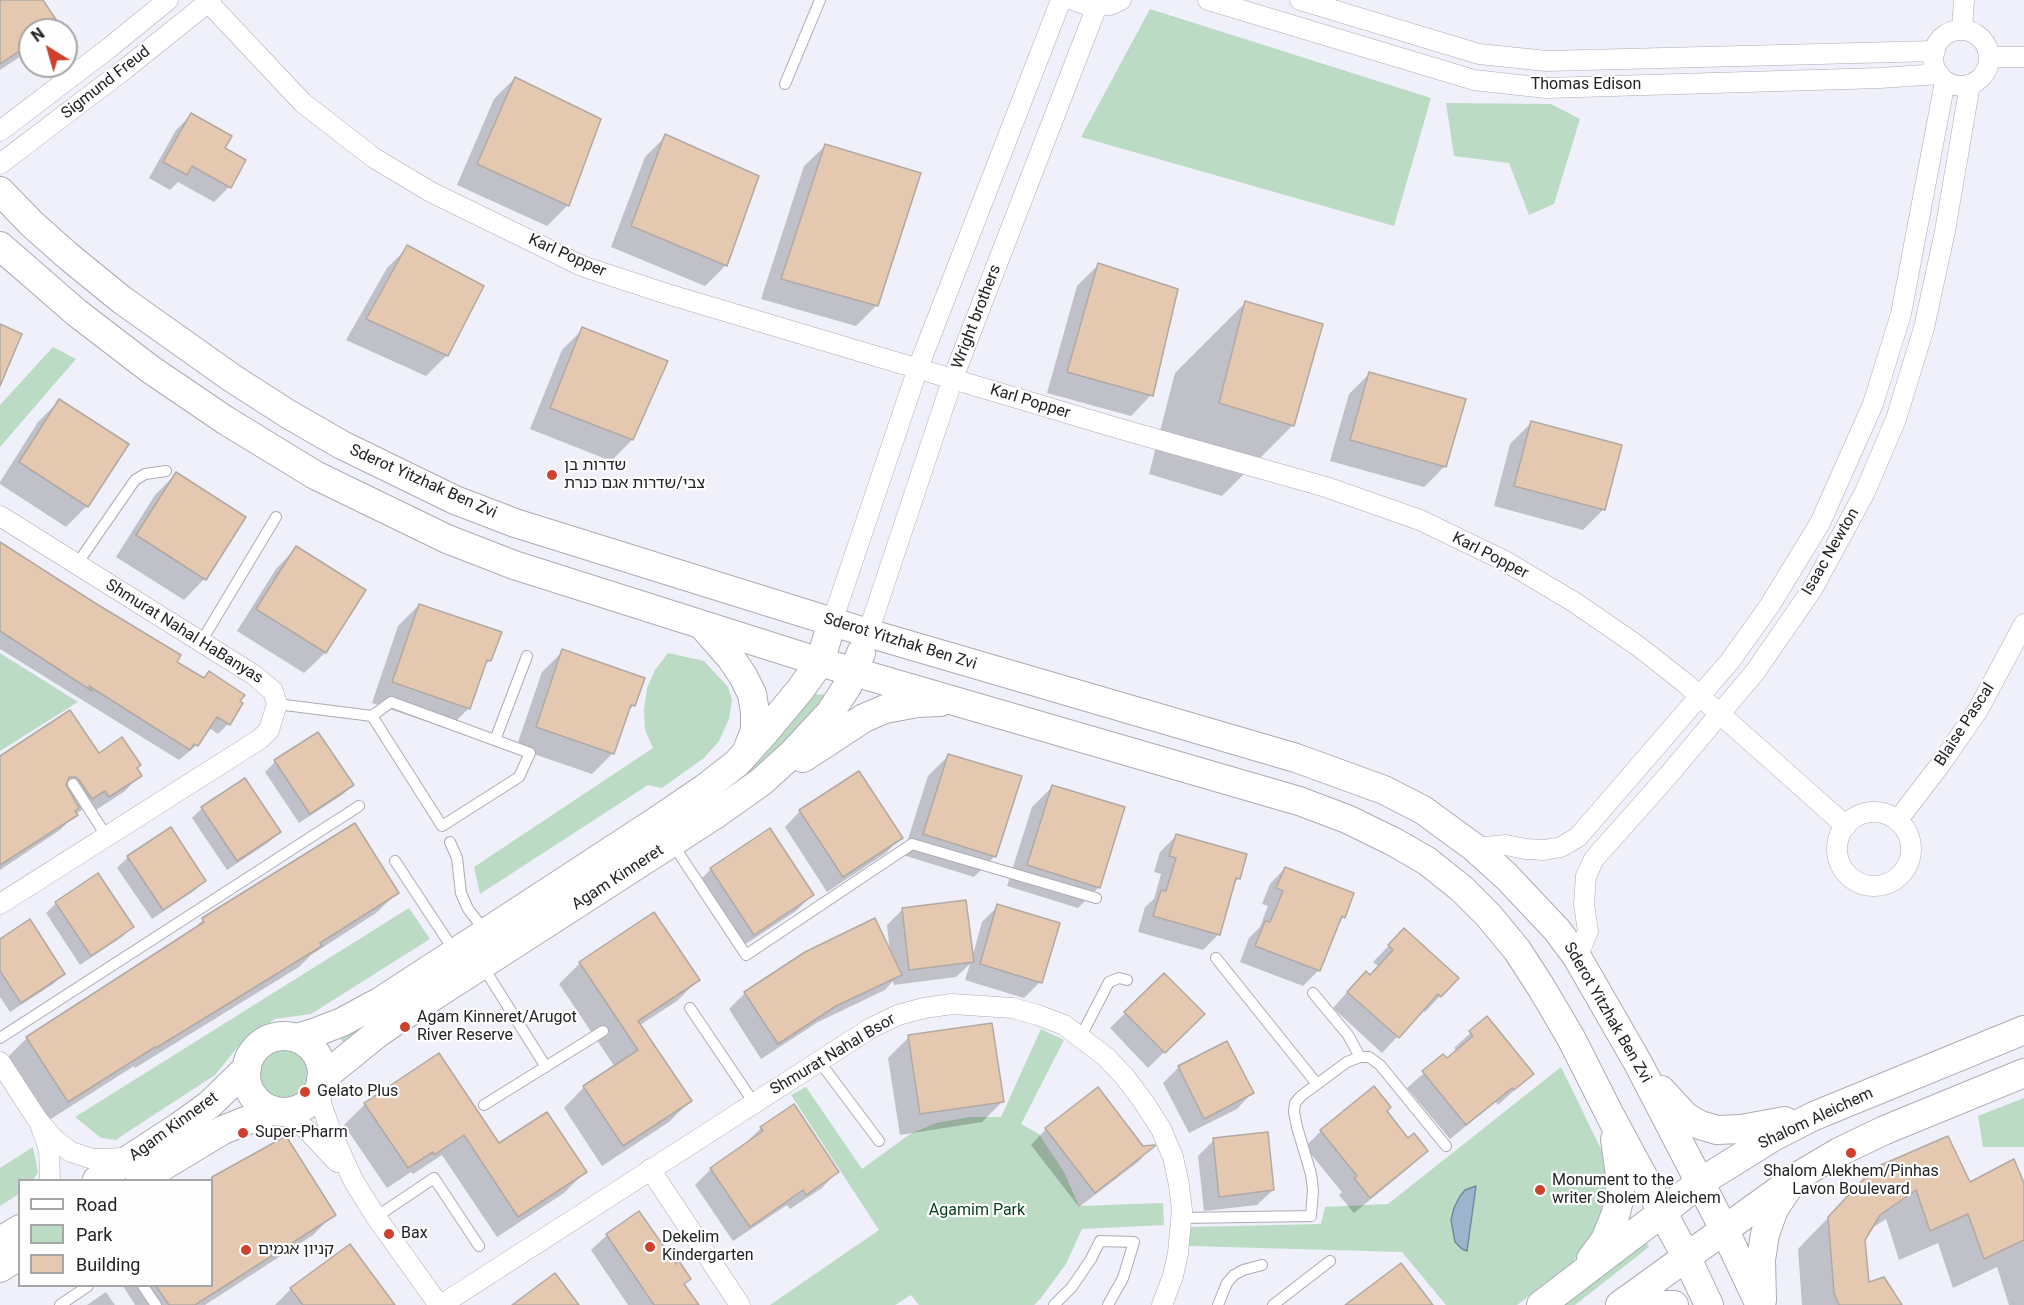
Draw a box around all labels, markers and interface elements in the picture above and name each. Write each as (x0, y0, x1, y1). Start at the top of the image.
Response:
north arrow (18, 18, 78, 78)
text: N (28, 24, 48, 46)
street label: Sigmund Freud (58, 42, 154, 124)
street label: Thomas Edison (1531, 75, 1641, 95)
street label: Karl Popper (525, 230, 609, 282)
street label: Wright brothers (948, 262, 1006, 372)
street label: Karl Popper (987, 381, 1073, 423)
street label: Sderot Yitzhak Ben Zvi (346, 441, 500, 523)
place label: שדרות בן צבי/שדרות אגם כנרת (564, 456, 705, 494)
marker: שדרות בן צבי/שדרות אגם כנרת (545, 468, 559, 482)
street label: Isaac Newton (1798, 505, 1864, 599)
street label: Karl Popper (1449, 529, 1531, 583)
street label: Shmurat Nahal HaBanyas (102, 576, 266, 688)
street label: Sderot Yitzhak Ben Zvi (821, 610, 979, 674)
street label: Blaise Pascal (1931, 680, 1999, 770)
street label: Agam Kinneret (569, 841, 667, 915)
street label: Sderot Yitzhak Ben Zvi (1559, 939, 1655, 1087)
place label: Agam Kinneret/Arugot River Reserve (417, 1008, 577, 1046)
street label: Shmurat Nahal Bsor (767, 1010, 899, 1100)
marker: Agam Kinneret/Arugot River Reserve (398, 1020, 412, 1034)
place label: Gelato Plus (317, 1082, 398, 1102)
street label: Shalom Aleichem (1756, 1084, 1876, 1154)
marker: Gelato Plus (298, 1085, 312, 1099)
street label: Agam Kinneret (126, 1088, 222, 1166)
place label: Super-Pharm (255, 1123, 348, 1143)
marker: Super-Pharm (236, 1126, 250, 1140)
marker: Shalom Alekhem/Pinhas Lavon Boulevard (1844, 1146, 1858, 1160)
place label: Shalom Alekhem/Pinhas Lavon Boulevard (1763, 1162, 1939, 1200)
place label: Monument to the writer Sholem Aleichem (1552, 1171, 1721, 1209)
legend (18, 1179, 213, 1287)
marker: Monument to the writer Sholem Aleichem (1533, 1183, 1547, 1197)
text: Road (76, 1194, 117, 1215)
park label: Agamim Park (929, 1201, 1025, 1221)
text: Park (76, 1224, 112, 1245)
place label: Bax (401, 1224, 428, 1244)
marker: Bax (382, 1227, 396, 1241)
place label: Dekelim Kindergarten (662, 1228, 754, 1266)
place label: קניון אגמים (258, 1240, 334, 1260)
marker: Dekelim Kindergarten (643, 1240, 657, 1254)
marker: קניון אגמים (239, 1243, 253, 1257)
text: Building (76, 1254, 140, 1275)

